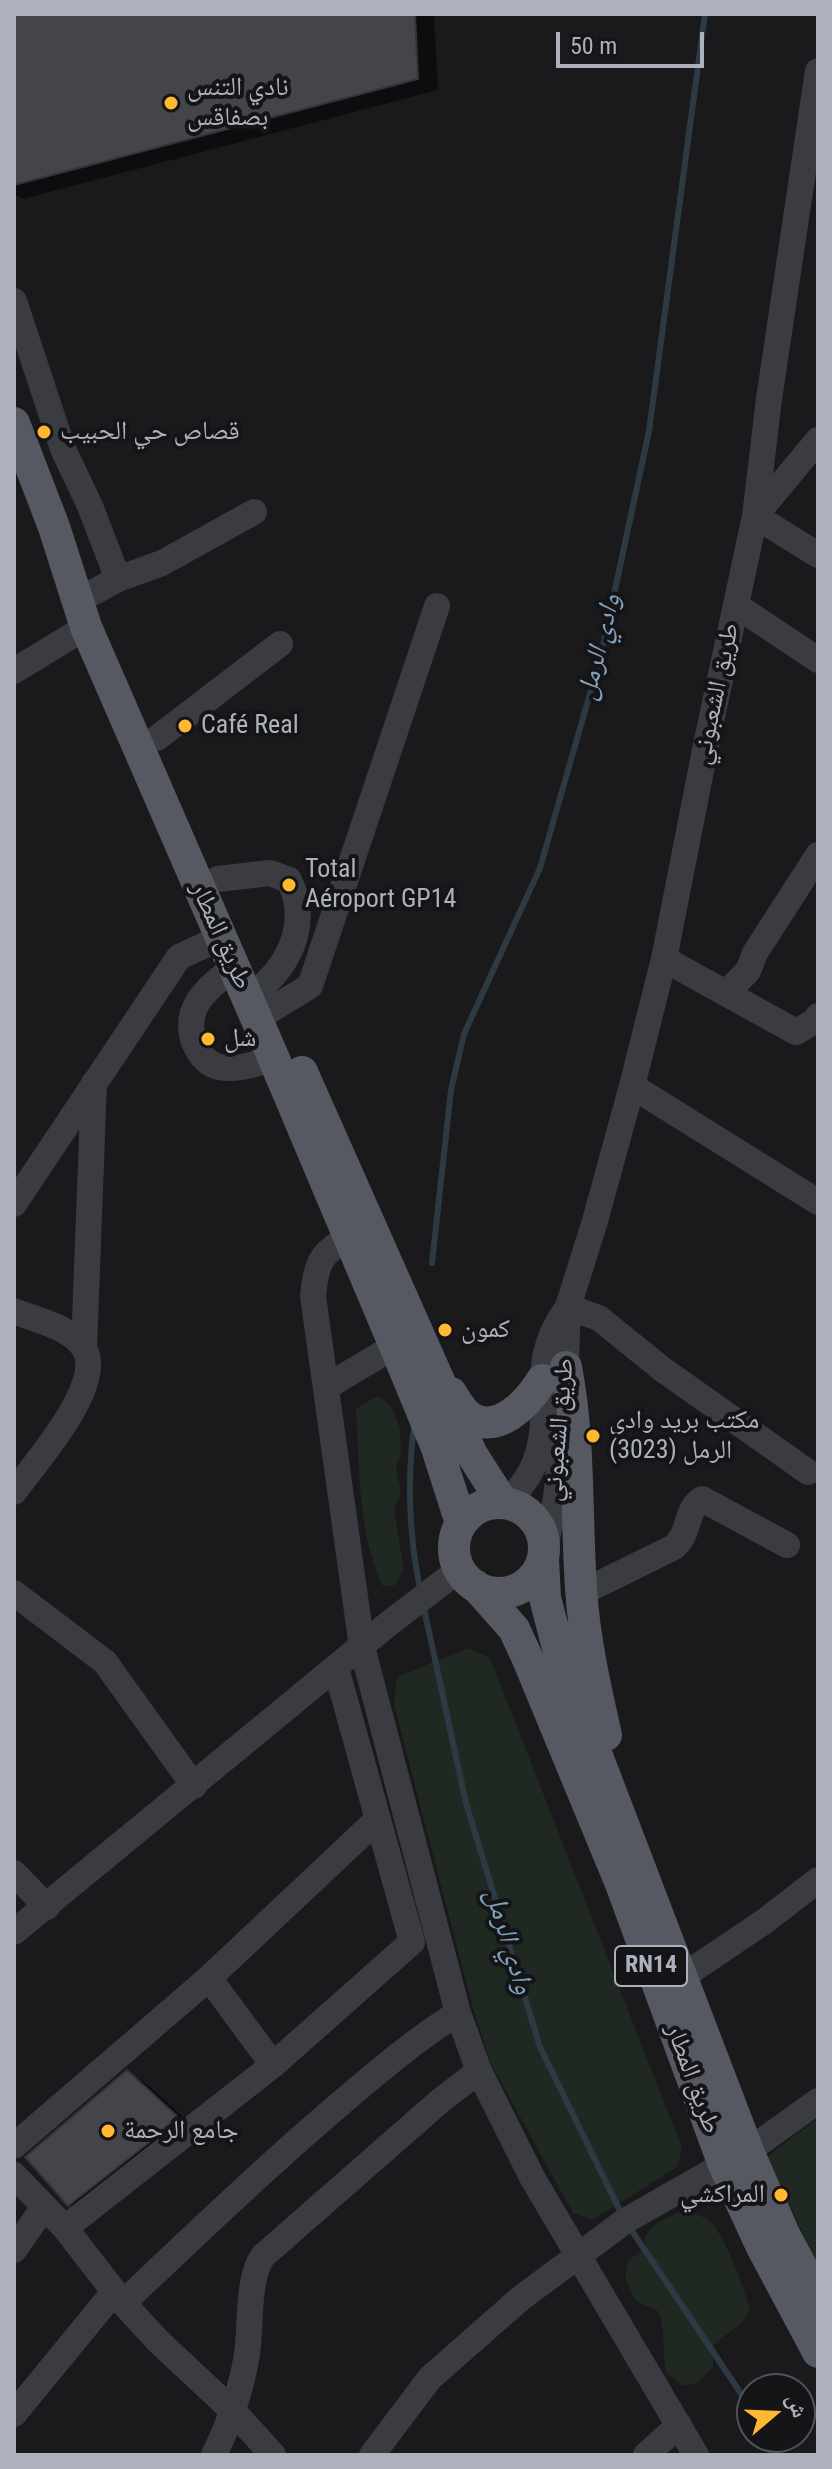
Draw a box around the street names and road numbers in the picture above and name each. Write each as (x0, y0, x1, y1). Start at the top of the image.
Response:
street label: طريق الشعبوني (687, 620, 747, 768)
street label: طريق المطار (182, 877, 258, 995)
street label: طريق الشعبوني (538, 1357, 582, 1503)
road number: RN14 (615, 1946, 687, 1986)
street label: طريق المطار (658, 2020, 726, 2138)

